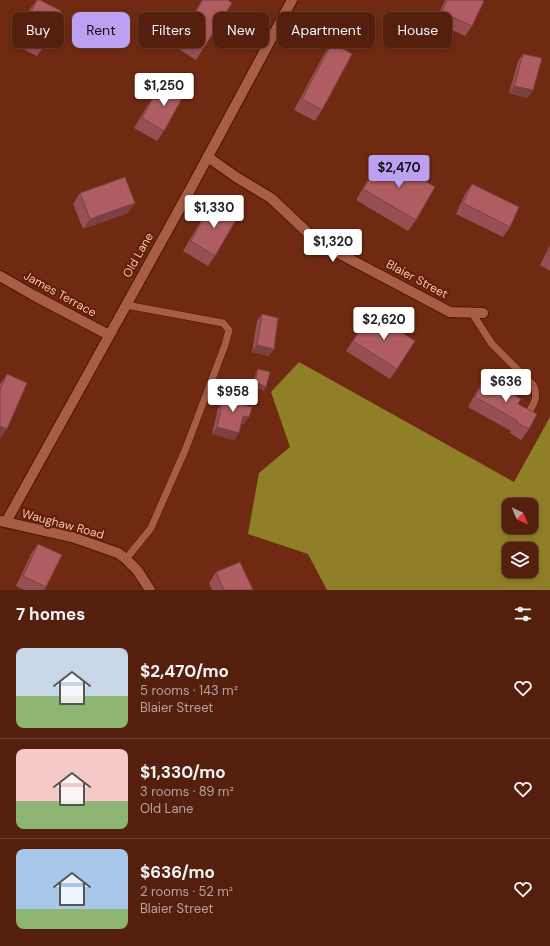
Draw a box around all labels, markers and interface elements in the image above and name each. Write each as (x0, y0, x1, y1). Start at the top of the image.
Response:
chip: Buy (12, 12, 64, 48)
chip: Rent (72, 12, 130, 48)
chip: Filters (138, 12, 205, 48)
chip: New (213, 12, 269, 48)
chip: Apartment (277, 12, 375, 48)
chip: House (383, 12, 452, 48)
pin: $1,250 (131, 73, 197, 107)
text: $1,250 (144, 77, 184, 94)
pin: $2,470 (366, 155, 432, 189)
text: $2,470 (377, 159, 421, 176)
pin: $1,330 (181, 195, 247, 229)
text: $1,330 (194, 199, 234, 216)
street label: Old Lane (119, 229, 157, 280)
pin: $1,320 (300, 229, 366, 263)
text: $1,320 (313, 233, 353, 250)
street label: Blaier Street (383, 256, 451, 302)
street label: James Terrace (21, 267, 99, 321)
pin: $2,620 (351, 307, 417, 341)
text: $2,620 (362, 311, 406, 328)
pin: $636 (482, 369, 530, 403)
text: $636 (490, 373, 522, 390)
pin: $958 (209, 379, 257, 413)
text: $958 (217, 383, 249, 400)
north arrow (502, 498, 538, 534)
map controls (502, 498, 538, 578)
street label: Waughaw Road (20, 505, 106, 543)
button: layers (502, 542, 538, 578)
text: 7 homes (16, 603, 85, 625)
icon: filters (512, 603, 534, 625)
text: $2,470/mo (140, 660, 229, 682)
icon: home (48, 664, 96, 712)
icon: heart (512, 677, 534, 699)
text: 5 rooms · 143 m² (140, 682, 238, 699)
text: Blaier Street (140, 699, 213, 716)
text: $1,330/mo (140, 761, 226, 783)
icon: home (48, 765, 96, 813)
icon: heart (512, 778, 534, 800)
text: 3 rooms · 89 m² (140, 783, 234, 800)
text: Old Lane (140, 800, 193, 817)
text: $636/mo (140, 861, 215, 883)
icon: home (48, 865, 96, 913)
icon: heart (512, 878, 534, 900)
text: 2 rooms · 52 m² (140, 883, 233, 900)
text: Blaier Street (140, 900, 213, 917)

